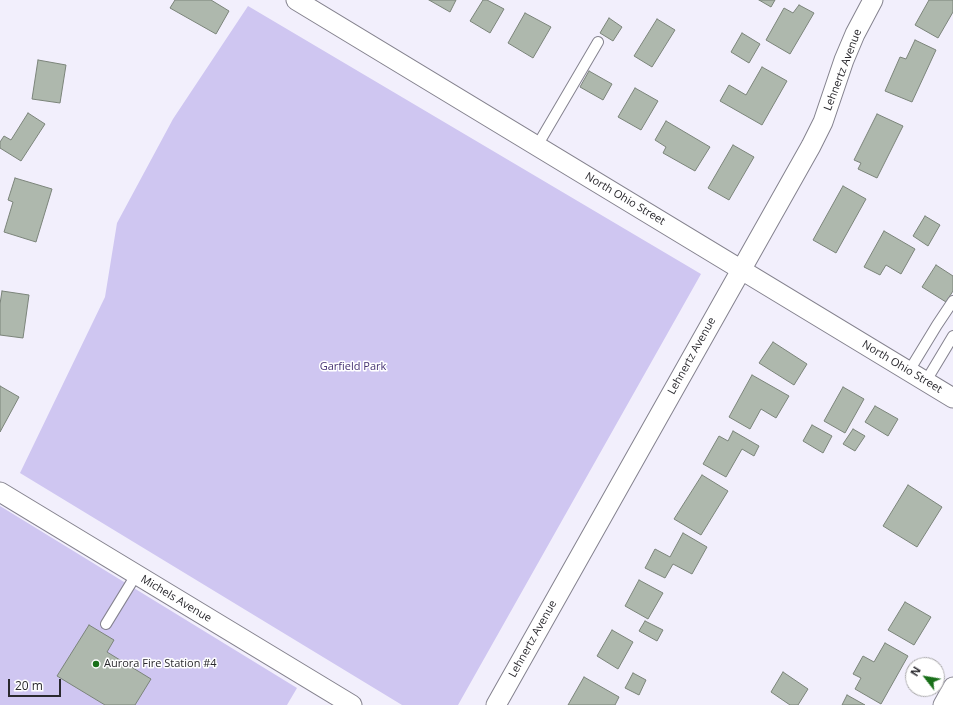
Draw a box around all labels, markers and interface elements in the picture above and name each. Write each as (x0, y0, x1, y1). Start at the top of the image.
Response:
street label: Lehnertz Avenue (821, 27, 865, 113)
street label: North Ohio Street (583, 170, 667, 228)
street label: Lehnertz Avenue (665, 315, 719, 397)
street label: North Ohio Street (860, 338, 944, 396)
park label: Garfield Park (320, 360, 386, 374)
street label: Michels Avenue (138, 573, 214, 625)
street label: Lehnertz Avenue (506, 598, 560, 680)
place label: Aurora Fire Station #4 (104, 657, 217, 671)
north arrow (905, 657, 945, 697)
marker: Aurora Fire Station #4 (91, 659, 101, 669)
text: N (906, 663, 924, 679)
scale bar (10, 671, 63, 697)
text: 20 m (15, 677, 43, 694)

